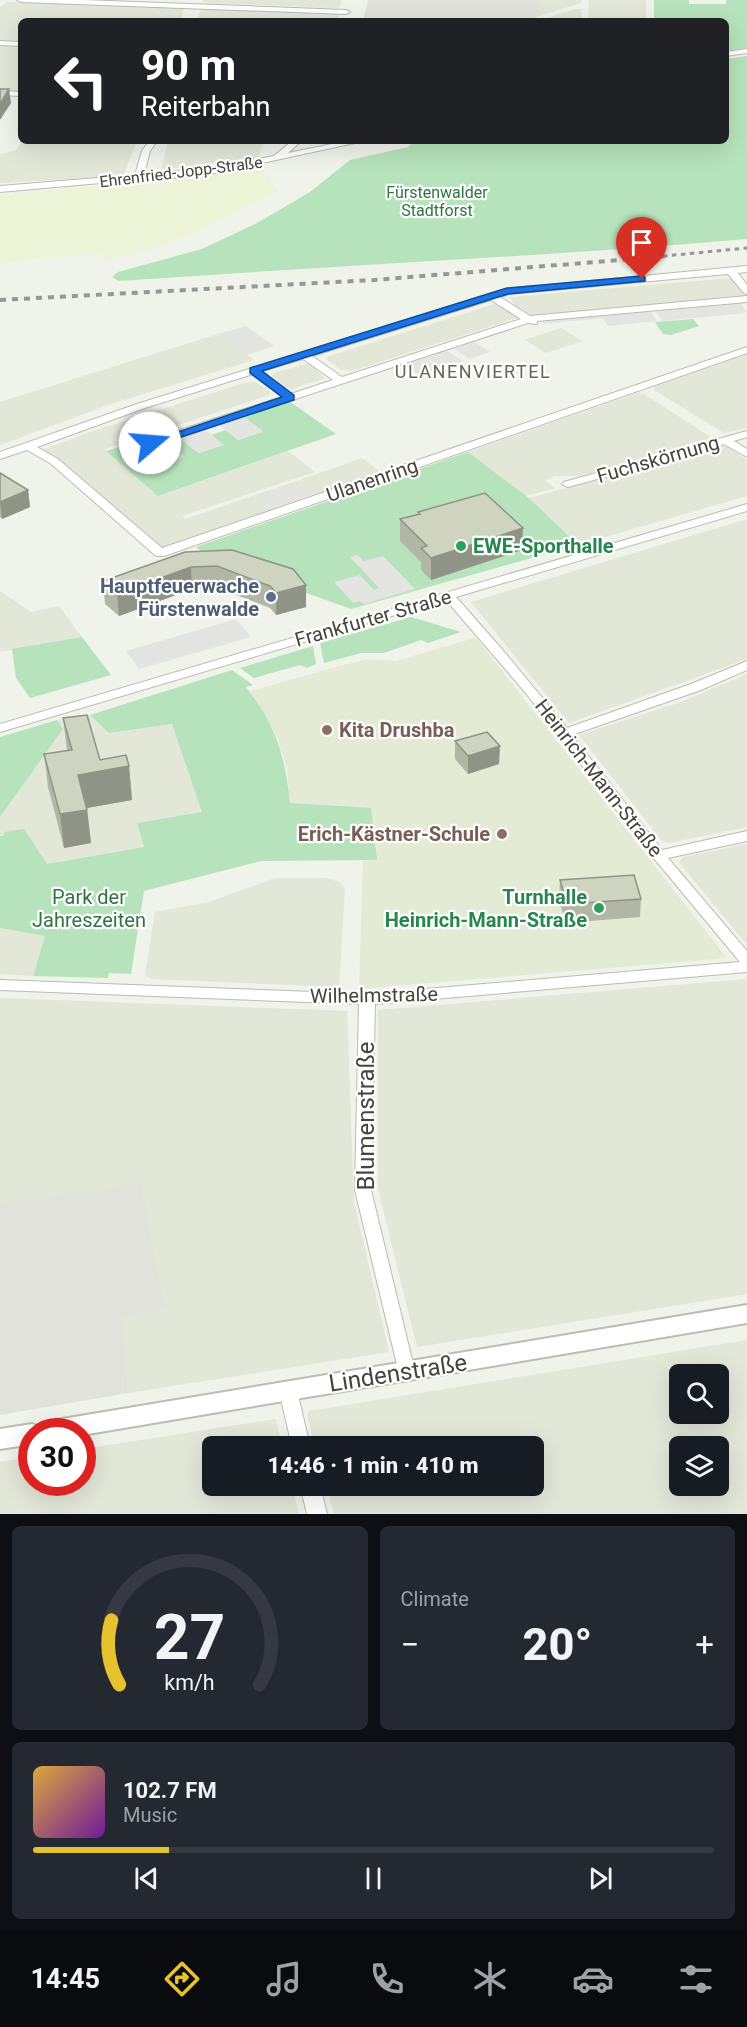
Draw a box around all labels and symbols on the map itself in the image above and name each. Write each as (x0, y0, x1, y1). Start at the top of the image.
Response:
street label: Ehrenfried-Jopp-Straße (98, 153, 264, 191)
park label: Fürstenwalder Stadtforst (386, 183, 488, 220)
pin (616, 217, 667, 279)
district label: ULANENVIERTEL (395, 361, 551, 382)
position arrow (118, 411, 182, 475)
street label: Fuchskörnung (594, 430, 722, 488)
street label: Ulanenring (323, 453, 421, 507)
place label: EWE-Sporthalle (473, 534, 614, 558)
marker: EWE-Sporthalle (454, 539, 468, 553)
place label: Hauptfeuerwache Fürstenwalde (100, 574, 259, 621)
street label: Frankfurter Straße (292, 584, 454, 652)
marker: Hauptfeuerwache Fürstenwalde (264, 590, 278, 604)
street label: Heinrich-Mann-Straße (530, 694, 668, 862)
place label: Kita Drushba (339, 718, 455, 742)
marker: Kita Drushba (320, 723, 334, 737)
place label: Erich-Kästner-Schule (298, 822, 490, 846)
marker: Erich-Kästner-Schule (495, 827, 509, 841)
park label: Park der Jahreszeiten (32, 885, 146, 932)
place label: Turnhalle Heinrich-Mann-Straße (385, 885, 587, 932)
marker: Turnhalle Heinrich-Mann-Straße (592, 901, 606, 915)
street label: Wilhelmstraße (310, 982, 438, 1008)
street label: Blumenstraße (352, 1041, 380, 1191)
street label: Lindenstraße (327, 1348, 469, 1398)
speed limit sign: 30 (18, 1418, 96, 1496)

